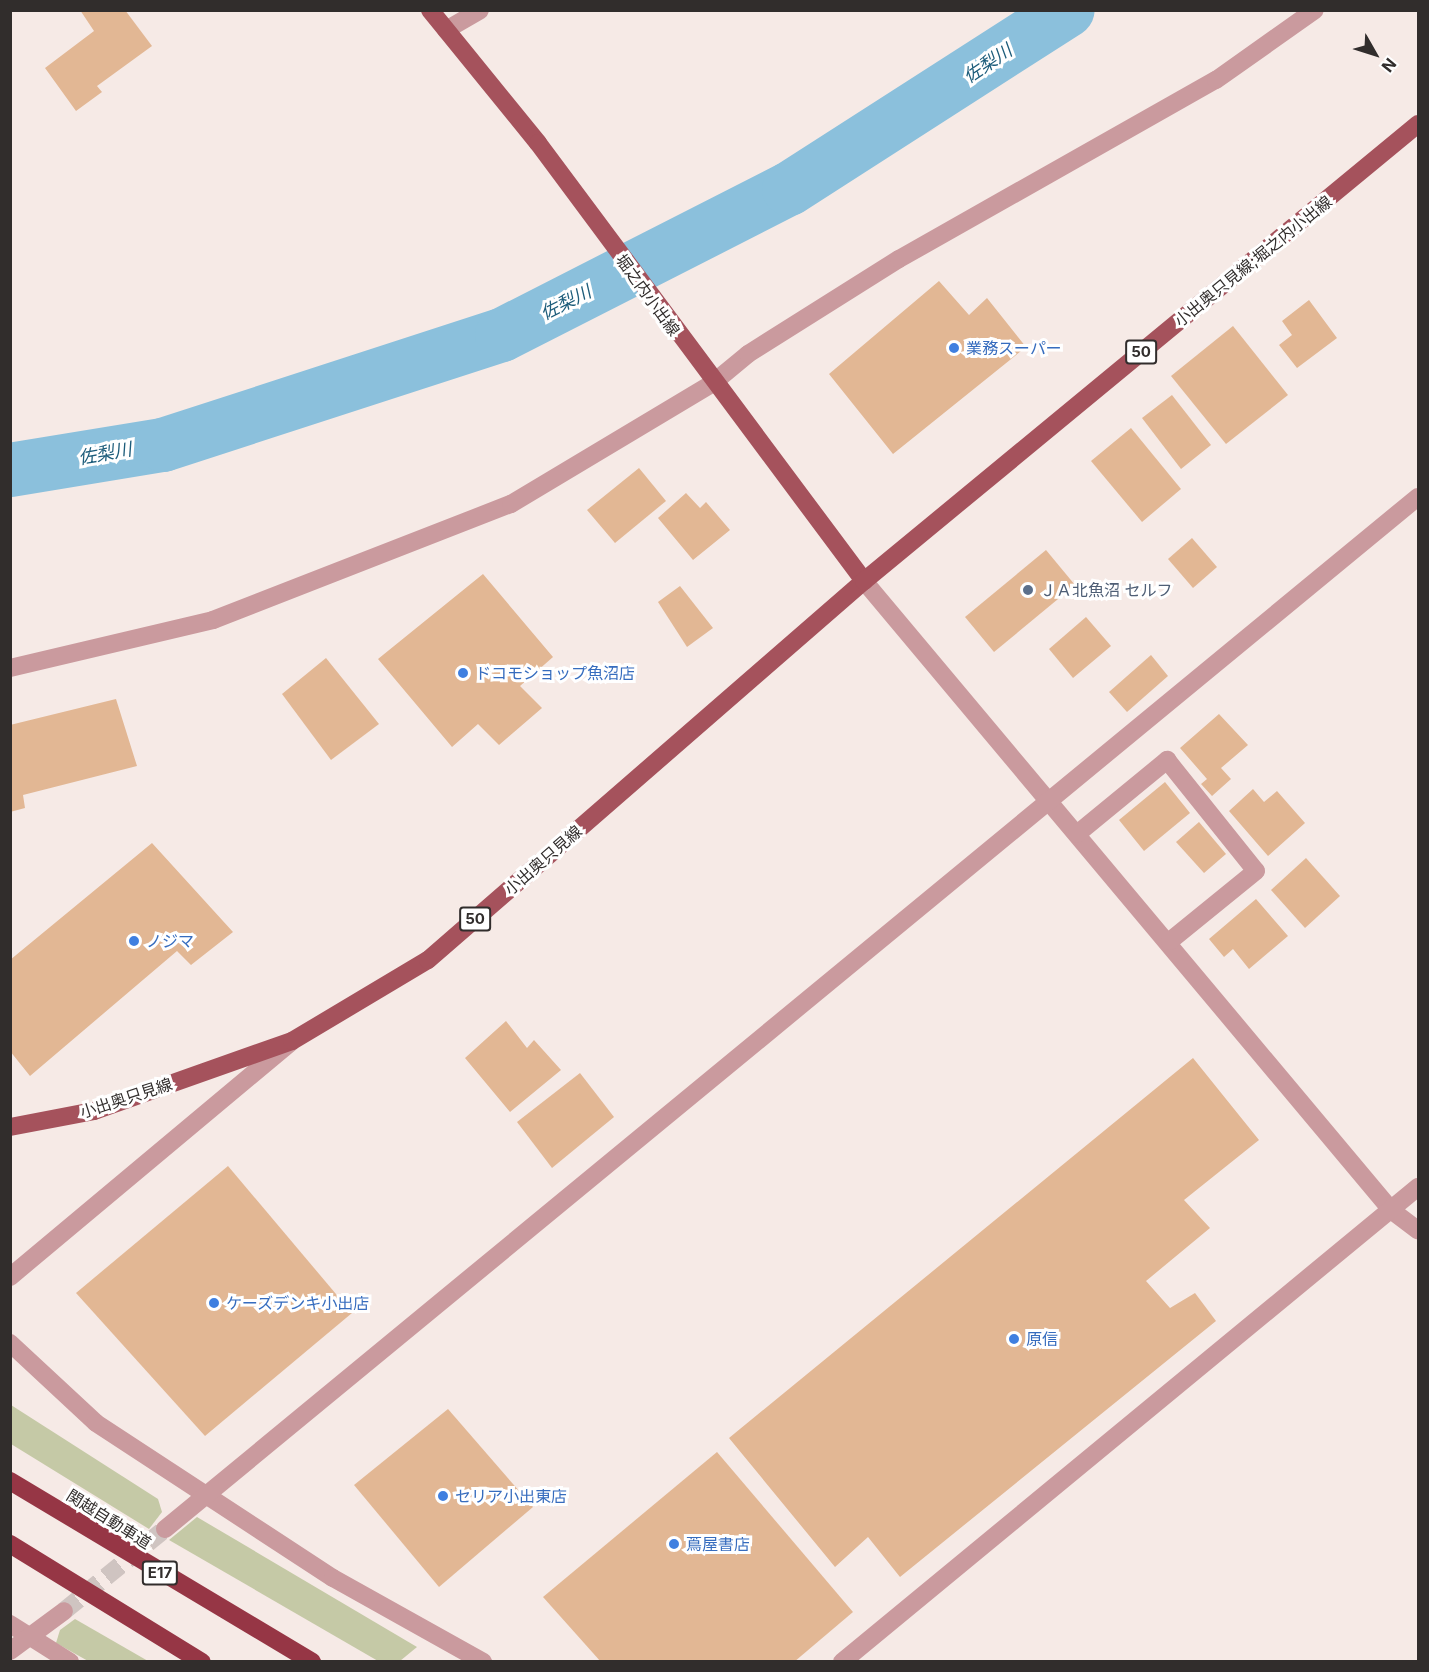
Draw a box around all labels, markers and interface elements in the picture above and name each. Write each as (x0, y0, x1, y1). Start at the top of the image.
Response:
north arrow (1345, 24, 1405, 84)
water label: 佐梨川 (960, 40, 1016, 88)
text: N (1377, 54, 1401, 76)
street label: 小出奥只見線;堀之内小出線 (1170, 192, 1336, 330)
street label: 堀之内小出線 (612, 251, 684, 339)
water label: 佐梨川 (537, 281, 595, 325)
place label: 業務スーパー (966, 338, 1062, 358)
road number: 50 (1124, 340, 1158, 364)
marker: 業務スーパー (947, 341, 961, 355)
water label: 佐梨川 (77, 439, 133, 469)
place label: ＪＡ北魚沼 セルフ (1040, 580, 1172, 600)
marker: ＪＡ北魚沼 セルフ (1021, 583, 1035, 597)
place label: ドコモショップ魚沼店 (475, 663, 635, 683)
marker: ドコモショップ魚沼店 (456, 666, 470, 680)
street label: 小出奥只見線 (500, 821, 586, 899)
road number: 50 (458, 907, 492, 931)
place label: ノジマ (146, 931, 194, 951)
marker: ノジマ (127, 934, 141, 948)
street label: 小出奥只見線 (77, 1074, 175, 1122)
place label: ケーズデンキ小出店 (226, 1293, 370, 1313)
marker: ケーズデンキ小出店 (207, 1296, 221, 1310)
place label: 原信 (1026, 1329, 1058, 1349)
marker: 原信 (1007, 1332, 1021, 1346)
street label: 関越自動車道 (63, 1485, 155, 1553)
place label: セリア小出東店 (455, 1486, 567, 1506)
marker: セリア小出東店 (436, 1489, 450, 1503)
place label: 蔦屋書店 (686, 1534, 750, 1554)
marker: 蔦屋書店 (667, 1537, 681, 1551)
road number: E17 (140, 1561, 180, 1585)

